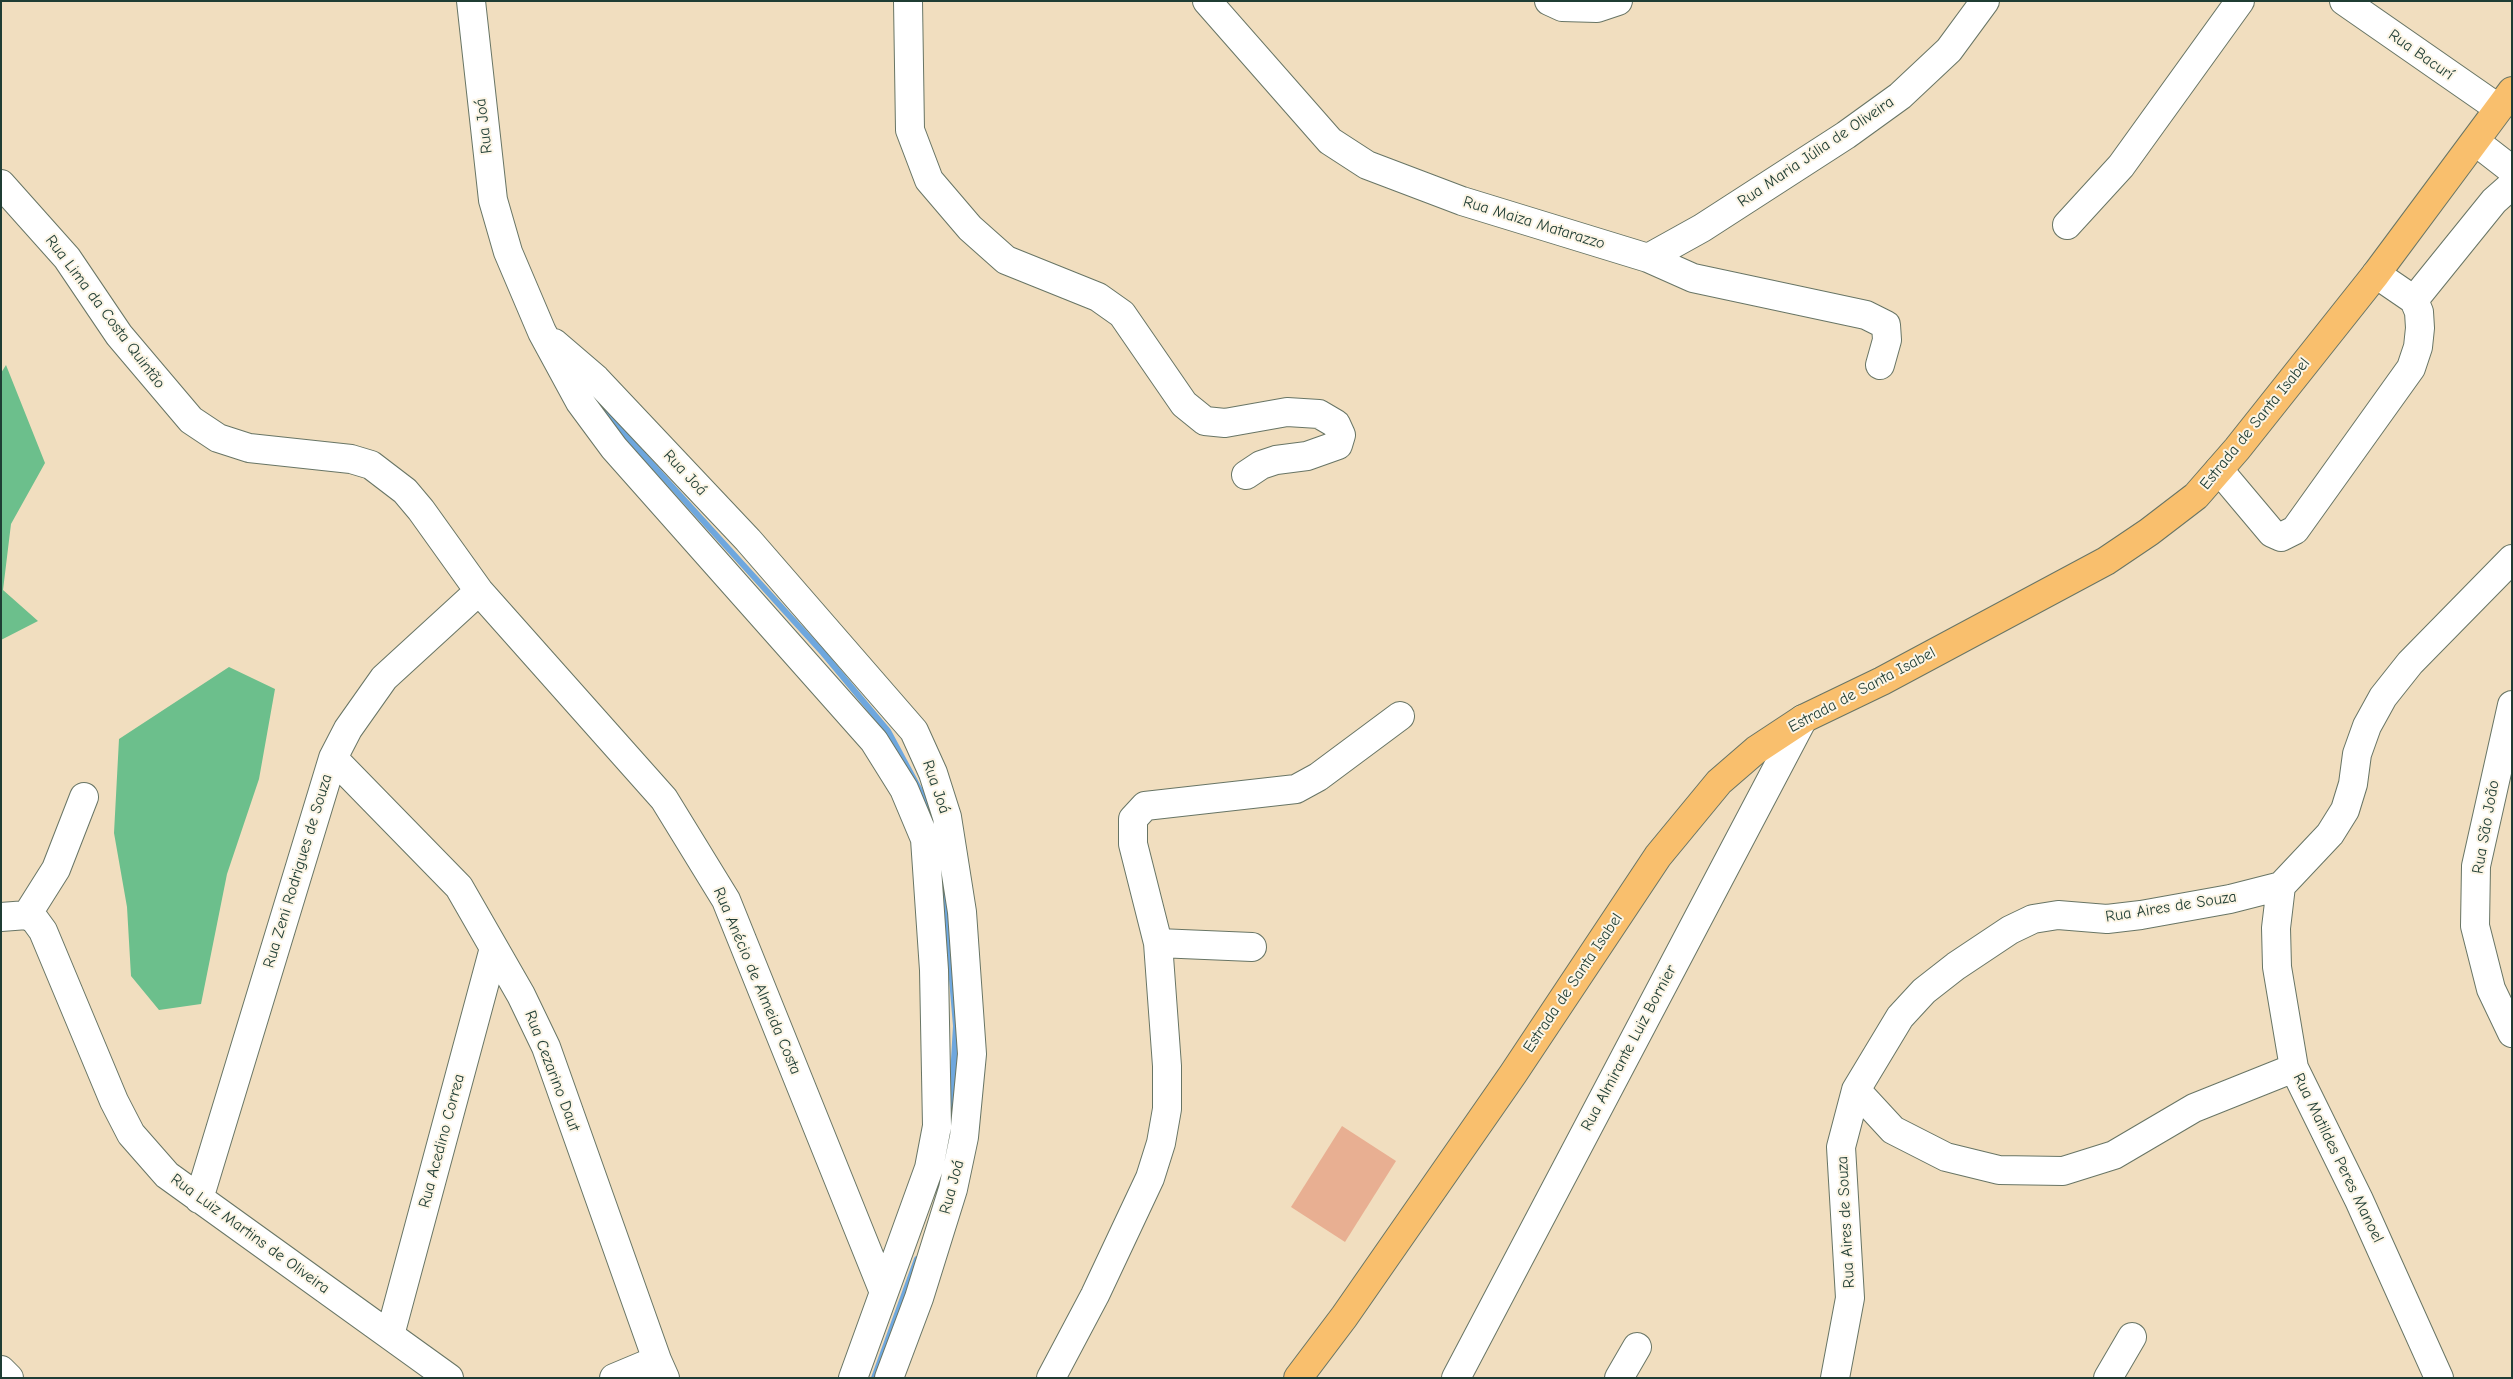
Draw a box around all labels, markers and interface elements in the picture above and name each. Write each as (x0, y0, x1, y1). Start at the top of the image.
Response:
street label: Rua Bacurí (2385, 26, 2457, 84)
street label: Rua Maria Júlia de Oliveira (1734, 92, 1898, 212)
street label: Rua Joá (471, 97, 497, 155)
street label: Rua Maiza Matarazzo (1461, 192, 1607, 254)
street label: Rua Lima da Costa Quintão (41, 231, 169, 393)
street label: Estrada de Santa Isabel (2196, 354, 2314, 494)
street label: Rua Joá (659, 446, 711, 500)
street label: Estrada de Santa Isabel (1785, 643, 1939, 737)
street label: Rua Joá (918, 758, 954, 816)
street label: Rua Zeni Rodrigues de Souza (259, 772, 337, 970)
street label: Rua São João (2468, 779, 2504, 875)
street label: Rua Anécio de Almeida Costa (709, 885, 805, 1077)
street label: Rua Aires de Souza (2104, 887, 2238, 927)
street label: Estrada de Santa Isabel (1519, 910, 1627, 1056)
street label: Rua Almirante Luiz Bornier (1577, 962, 1681, 1134)
street label: Rua Cezarino Daut (520, 1008, 584, 1134)
street label: Rua Matildes Peres Manoel (2289, 1070, 2387, 1246)
street label: Rua Acedino Correa (415, 1072, 469, 1210)
street label: Rua Aires de Souza (1833, 1155, 1859, 1289)
street label: Rua Joá (936, 1158, 968, 1216)
street label: Rua Luiz Martins de Oliveira (167, 1170, 333, 1298)

